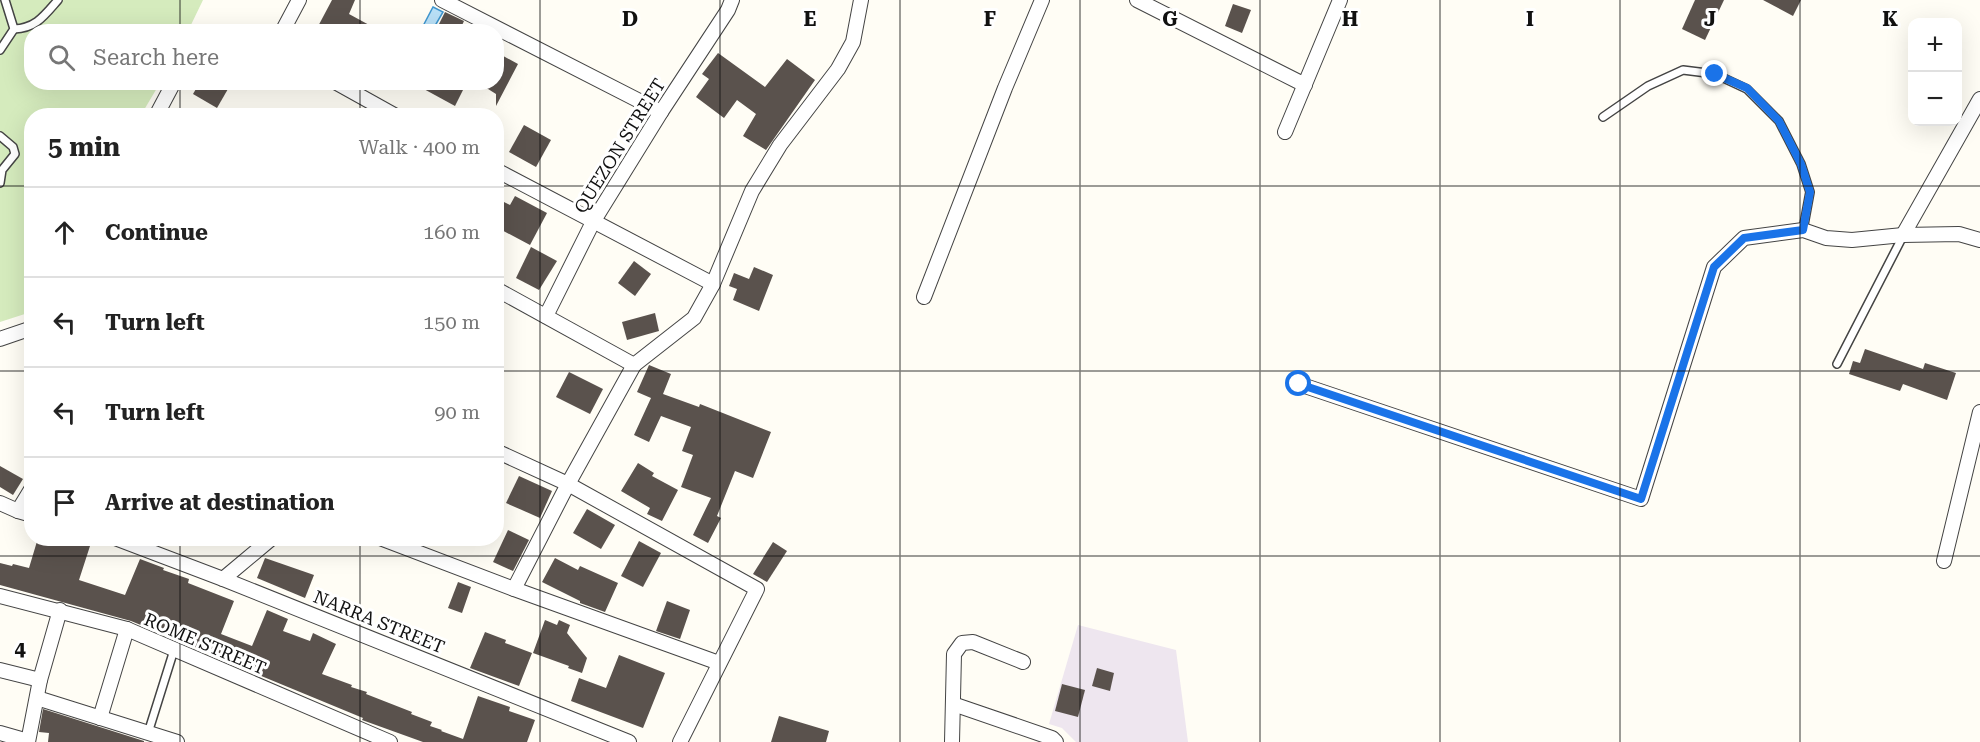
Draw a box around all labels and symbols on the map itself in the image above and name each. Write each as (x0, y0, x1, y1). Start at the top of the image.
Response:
text: D (622, 7, 638, 31)
text: E (804, 7, 817, 31)
text: F (984, 7, 996, 31)
text: G (1162, 7, 1178, 31)
text: H (1342, 7, 1358, 31)
text: I (1526, 7, 1534, 31)
text: J (1704, 7, 1716, 31)
text: K (1882, 7, 1898, 31)
route end (1701, 60, 1727, 86)
street label: QUEZON STREET (570, 75, 670, 217)
route start (1285, 370, 1311, 396)
street label: NARRA STREET (311, 586, 448, 657)
street label: ROME STREET (141, 608, 269, 679)
text: 4 (14, 637, 26, 661)

